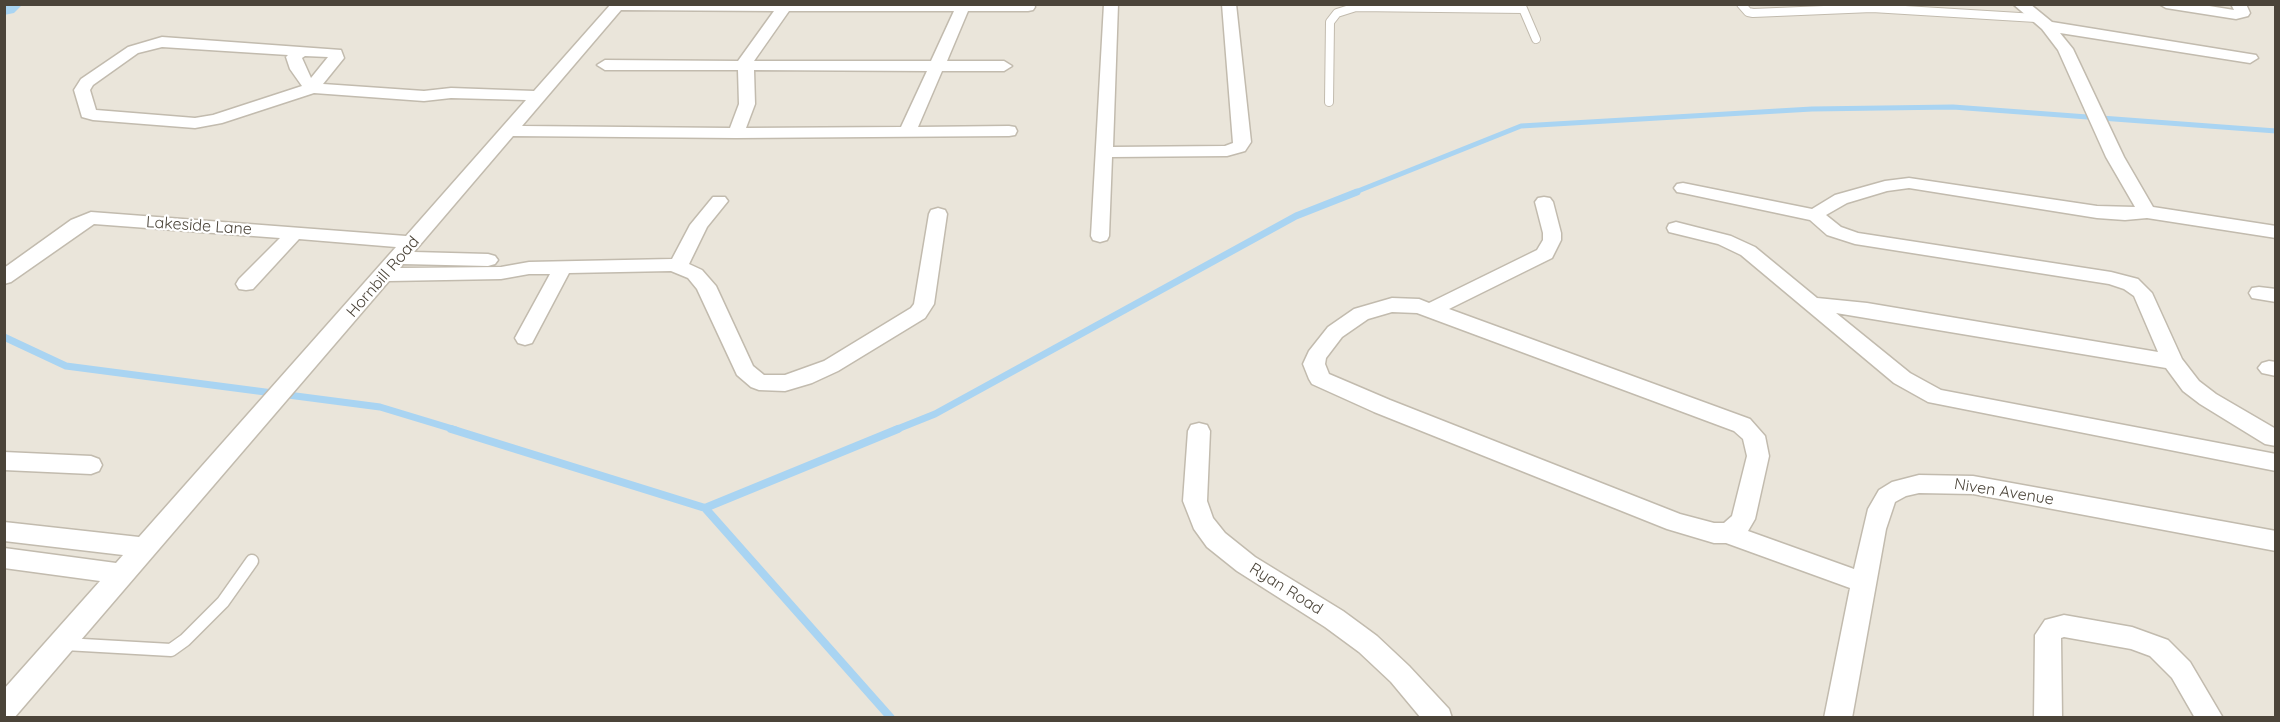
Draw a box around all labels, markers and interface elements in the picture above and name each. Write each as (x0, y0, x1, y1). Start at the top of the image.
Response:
street label: Lakeside Lane (145, 213, 253, 239)
street label: Hornbill Road (343, 233, 423, 321)
street label: Niven Avenue (1953, 475, 2055, 509)
street label: Ryan Road (1246, 559, 1326, 619)

